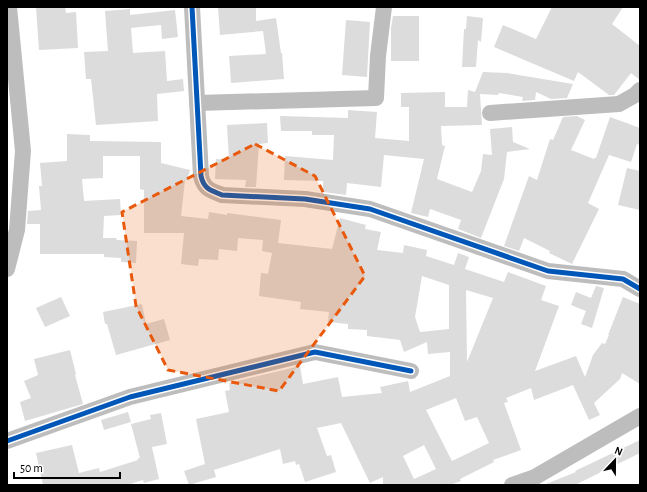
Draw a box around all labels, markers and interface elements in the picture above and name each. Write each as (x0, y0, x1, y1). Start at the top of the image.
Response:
north arrow (595, 440, 635, 480)
text: N (613, 445, 624, 458)
scale bar (14, 454, 120, 480)
text: 50 m (20, 462, 43, 474)

